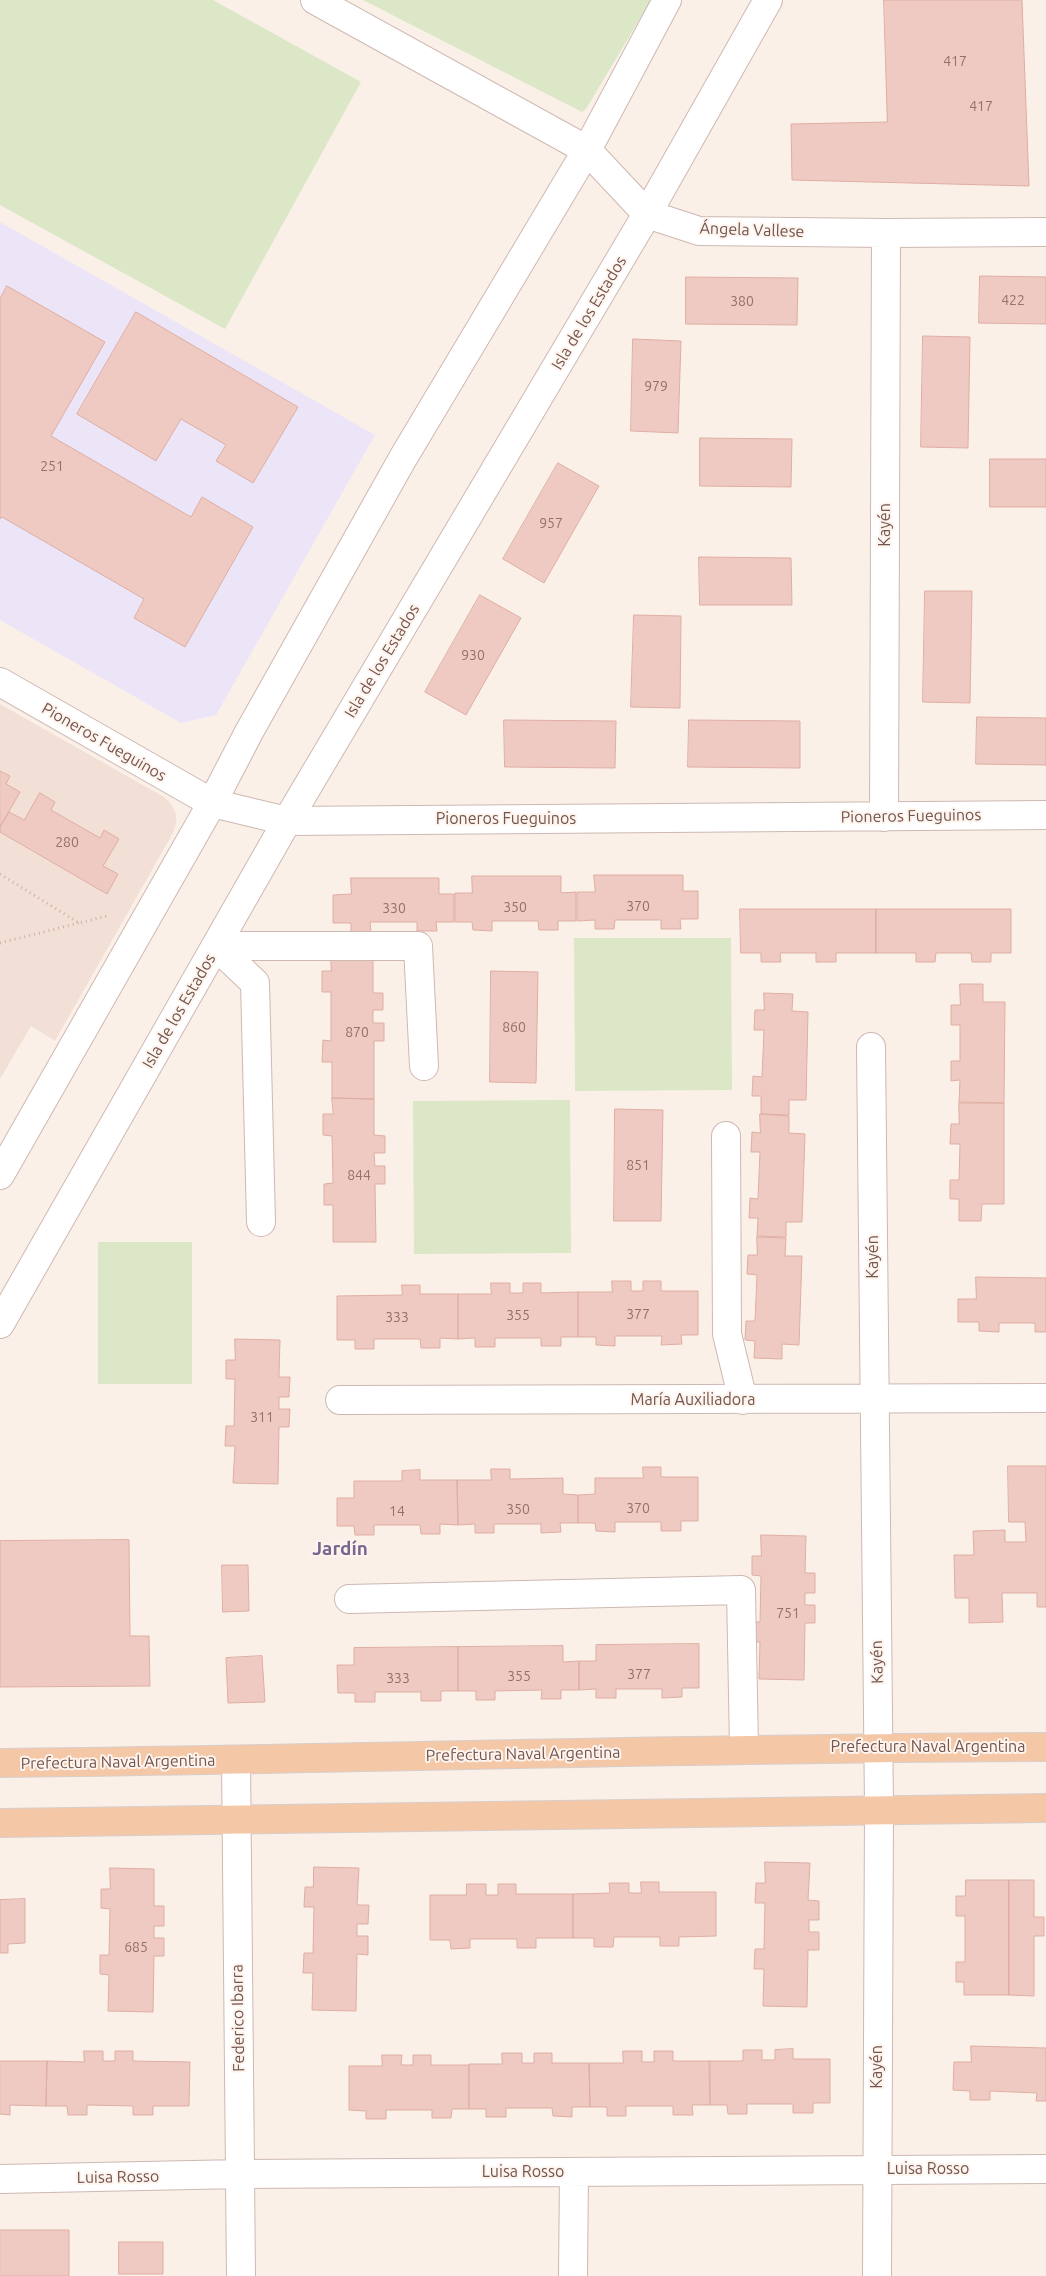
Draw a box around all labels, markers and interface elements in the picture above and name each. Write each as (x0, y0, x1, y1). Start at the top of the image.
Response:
house number: 417 (943, 53, 967, 69)
house number: 417 (969, 98, 993, 114)
street label: Ángela Vallese (699, 219, 805, 241)
street label: Isla de los Estados (547, 253, 631, 373)
house number: 422 (1001, 292, 1025, 308)
house number: 380 (730, 293, 754, 309)
house number: 979 (644, 378, 668, 394)
house number: 251 (40, 458, 64, 474)
street label: Kayén (875, 503, 895, 547)
house number: 957 (539, 515, 563, 531)
street label: Isla de los Estados (340, 601, 424, 721)
house number: 930 (461, 647, 485, 663)
street label: Pioneros Fueguinos (38, 699, 170, 785)
street label: Pioneros Fueguinos (841, 805, 981, 827)
street label: Pioneros Fueguinos (436, 809, 576, 829)
house number: 280 (55, 834, 79, 850)
house number: 370 (626, 898, 650, 914)
house number: 350 (503, 899, 527, 915)
house number: 330 (382, 900, 406, 916)
street label: Isla de los Estados (138, 950, 220, 1072)
house number: 860 (502, 1019, 526, 1035)
house number: 870 (345, 1024, 369, 1040)
house number: 851 (626, 1157, 650, 1173)
house number: 844 (347, 1167, 371, 1183)
street label: Kayén (863, 1235, 883, 1279)
house number: 377 (626, 1306, 650, 1322)
house number: 355 (506, 1307, 530, 1323)
house number: 333 (385, 1309, 409, 1325)
street label: María Auxiliadora (631, 1390, 755, 1410)
house number: 311 (250, 1409, 274, 1425)
house number: 370 (626, 1500, 650, 1516)
house number: 350 (506, 1501, 530, 1517)
house number: 14 (389, 1503, 405, 1519)
district label: Jardín (312, 1538, 368, 1560)
house number: 751 (776, 1605, 800, 1621)
street label: Kayén (867, 1640, 887, 1684)
house number: 377 (627, 1666, 651, 1682)
house number: 355 (507, 1668, 531, 1684)
house number: 333 (386, 1670, 410, 1686)
street label: Prefectura Naval Argentina (831, 1737, 1025, 1757)
street label: Prefectura Naval Argentina (425, 1743, 621, 1765)
street label: Prefectura Naval Argentina (20, 1751, 216, 1773)
house number: 685 (124, 1939, 148, 1955)
street label: Federico Ibarra (227, 1964, 249, 2072)
street label: Kayén (867, 2045, 887, 2089)
street label: Luisa Rosso (887, 2159, 969, 2179)
street label: Luisa Rosso (482, 2162, 564, 2182)
street label: Luisa Rosso (77, 2167, 159, 2187)

